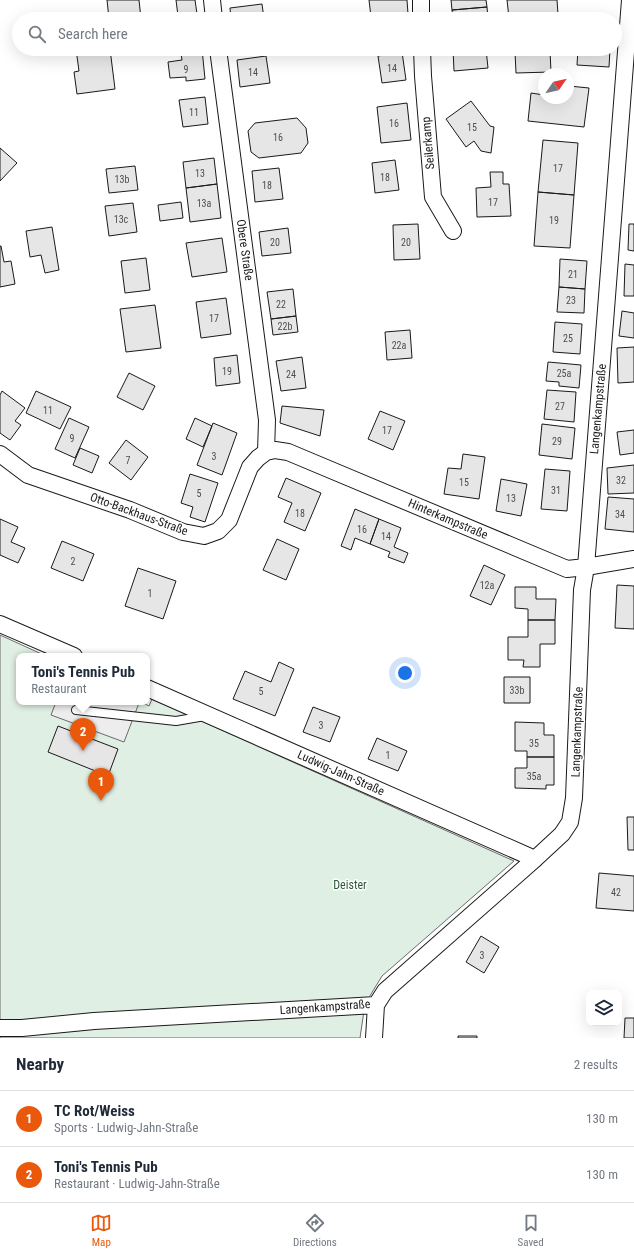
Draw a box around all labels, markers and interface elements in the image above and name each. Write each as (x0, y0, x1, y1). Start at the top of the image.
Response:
search box (12, 12, 622, 56)
icon: search (26, 23, 48, 45)
text: Search here (58, 25, 128, 43)
house number: 14 (387, 63, 397, 74)
house number: 9 (184, 64, 189, 75)
house number: 14 (248, 67, 258, 78)
north arrow (538, 68, 574, 104)
house number: 11 (189, 107, 199, 118)
street label: Seilerkamp (419, 116, 437, 170)
house number: 16 (389, 118, 399, 129)
house number: 15 (467, 122, 477, 133)
house number: 16 (273, 132, 283, 143)
house number: 17 (553, 163, 563, 174)
house number: 13 (195, 168, 205, 179)
house number: 18 (380, 172, 390, 183)
house number: 13b (115, 174, 129, 185)
house number: 18 (262, 180, 272, 191)
house number: 17 (488, 197, 498, 208)
house number: 13a (197, 198, 212, 209)
house number: 13c (114, 214, 129, 225)
house number: 19 (549, 215, 559, 226)
street label: Obere Straße (234, 219, 256, 282)
house number: 20 (270, 237, 280, 248)
house number: 20 (401, 237, 411, 248)
house number: 21 (568, 269, 578, 280)
house number: 23 (566, 295, 576, 306)
house number: 22 (276, 299, 286, 310)
house number: 17 (209, 313, 219, 324)
house number: 22b (278, 321, 292, 332)
house number: 25 (563, 333, 573, 344)
house number: 22a (392, 340, 407, 351)
street label: Langenkampstraße (587, 363, 609, 455)
house number: 19 (222, 366, 232, 377)
house number: 25a (557, 368, 572, 379)
house number: 24 (286, 369, 296, 380)
house number: 27 (555, 401, 565, 412)
house number: 11 (43, 405, 53, 416)
house number: 17 (382, 425, 392, 436)
house number: 9 (70, 433, 75, 444)
house number: 29 (552, 436, 562, 447)
house number: 3 (212, 451, 217, 462)
house number: 7 (126, 455, 131, 466)
house number: 32 (616, 475, 626, 486)
house number: 15 (459, 477, 469, 488)
house number: 31 (551, 485, 561, 496)
house number: 5 (197, 488, 202, 499)
street label: Otto-Backhaus-Straße (88, 490, 190, 538)
house number: 13 (506, 493, 516, 504)
street label: Hinterkampstraße (406, 496, 490, 542)
house number: 18 (295, 508, 305, 519)
house number: 34 (615, 509, 625, 520)
house number: 16 (357, 524, 367, 535)
house number: 14 (381, 531, 391, 542)
house number: 2 (71, 556, 76, 567)
house number: 12a (480, 580, 495, 591)
house number: 1 (148, 588, 152, 599)
popup (16, 653, 150, 705)
text: Toni's Tennis Pub (31, 663, 135, 681)
your location (395, 663, 415, 683)
text: Restaurant (31, 681, 87, 696)
house number: 33b (510, 685, 524, 696)
house number: 5 (259, 686, 264, 697)
street label: Langenkampstraße (568, 686, 586, 778)
pin: 2 (70, 718, 96, 751)
house number: 3 (319, 720, 324, 731)
house number: 35 (529, 738, 539, 749)
street label: Ludwig-Jahn-Straße (295, 748, 387, 799)
house number: 1 (386, 750, 390, 761)
pin: 1 (88, 768, 114, 801)
house number: 35a (527, 771, 542, 782)
park label: Deister (333, 878, 367, 892)
house number: 42 (611, 887, 621, 898)
house number: 3 (480, 950, 485, 961)
map controls (586, 990, 622, 1026)
button: layers (586, 990, 622, 1026)
street label: Langenkampstraße (279, 997, 371, 1017)
text: Nearby (16, 1054, 64, 1074)
text: 2 results (574, 1057, 618, 1072)
text: TC Rot/Weiss (54, 1102, 135, 1120)
text: 1 (26, 1111, 32, 1126)
text: 130 m (586, 1111, 618, 1126)
text: Sports · Ludwig-Jahn-Straße (54, 1120, 198, 1135)
text: Toni's Tennis Pub (54, 1158, 158, 1176)
text: 2 (26, 1167, 32, 1182)
text: 130 m (586, 1167, 618, 1182)
text: Restaurant · Ludwig-Jahn-Straße (54, 1176, 220, 1191)
tab: Map (90, 1212, 112, 1249)
tab: Directions (293, 1212, 337, 1249)
tab: Saved (518, 1212, 544, 1249)

